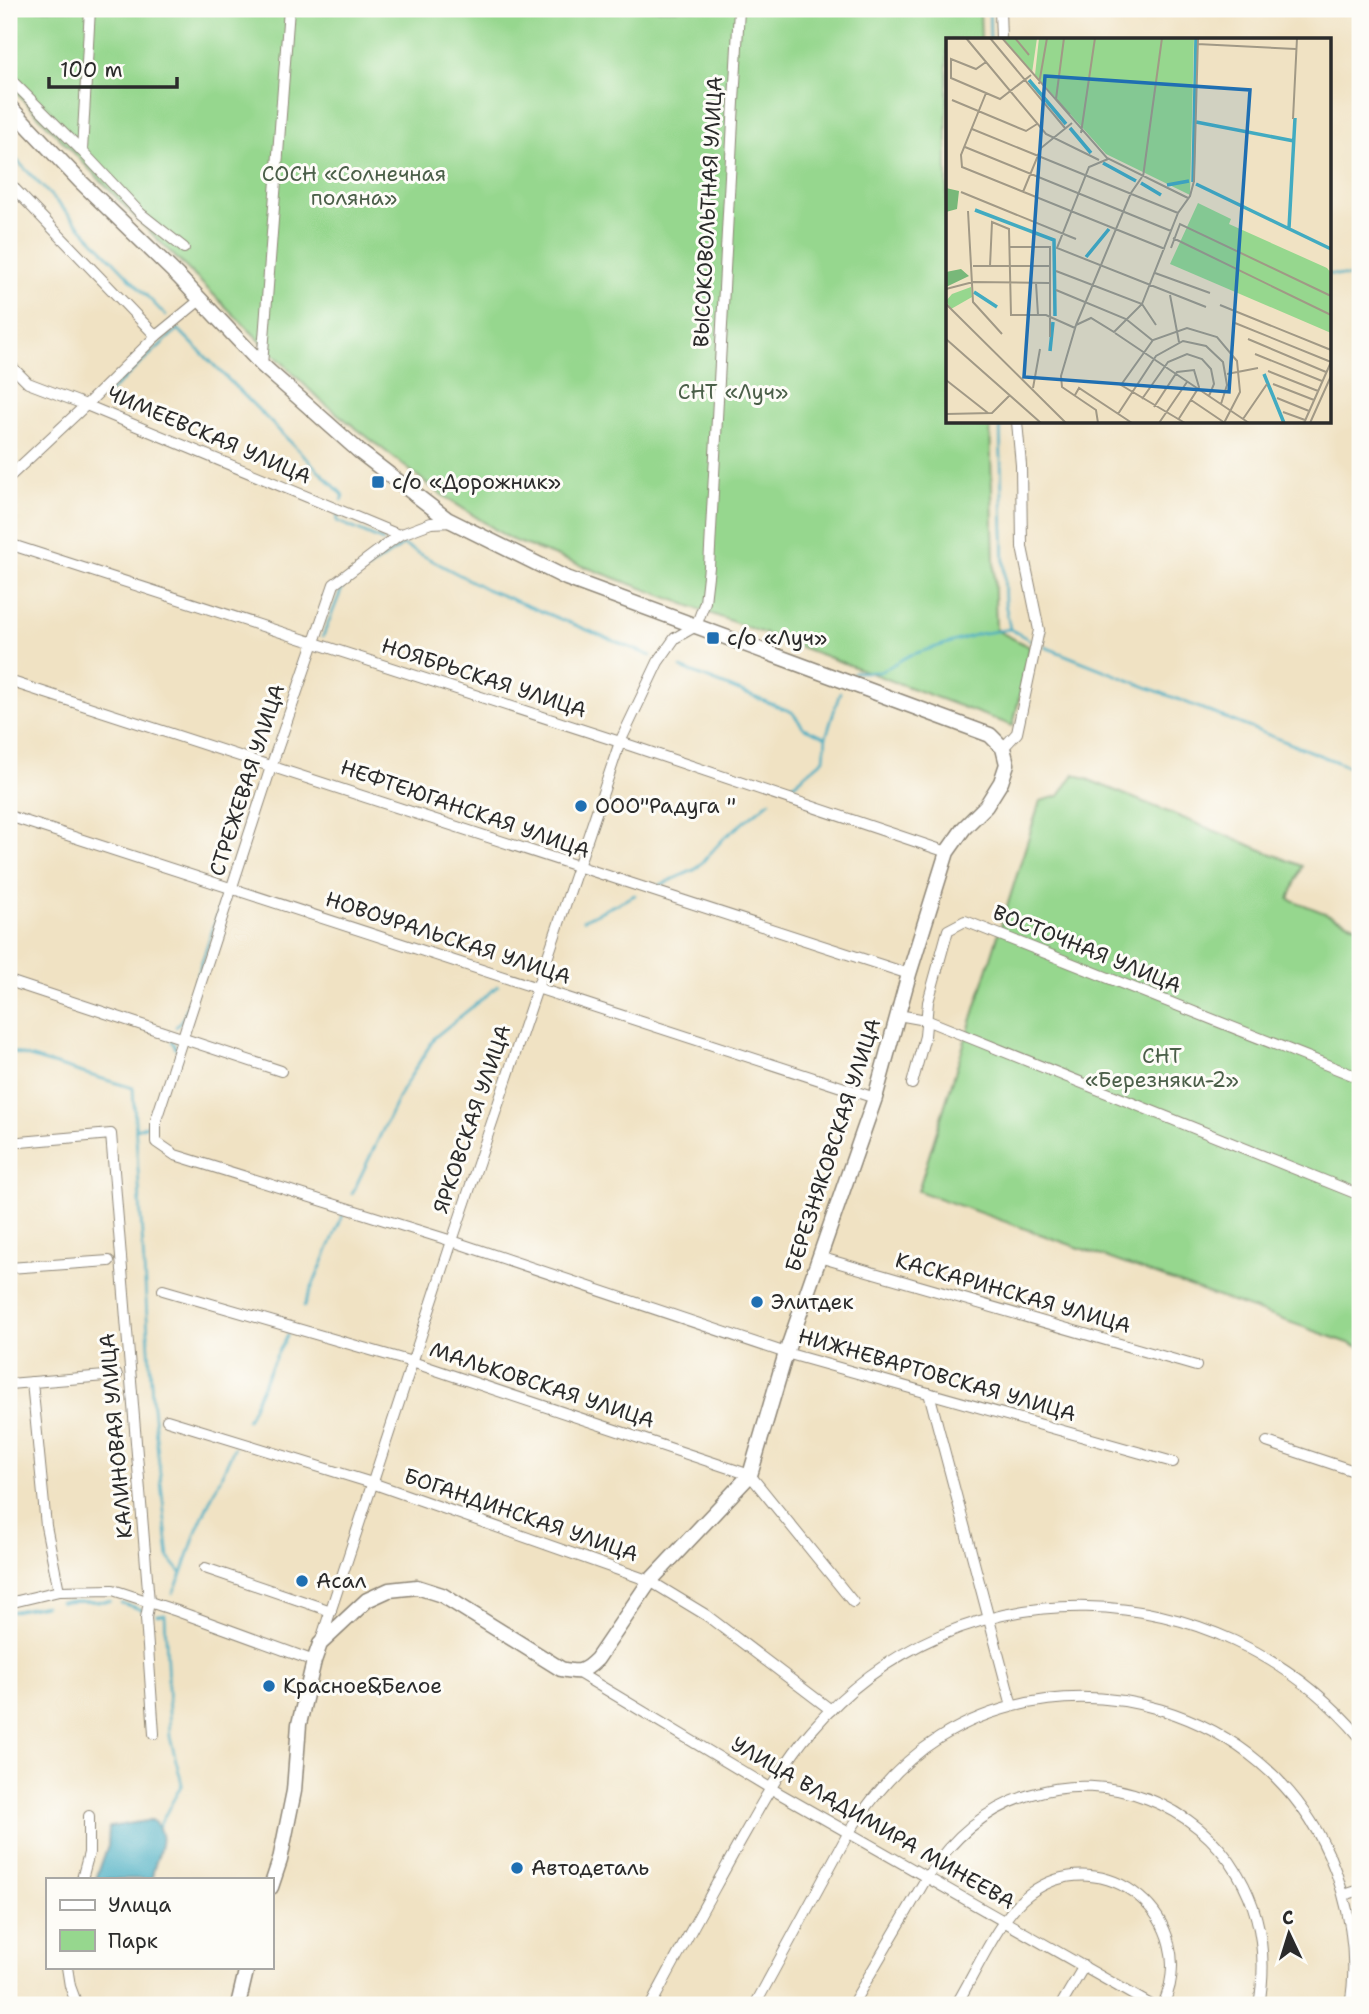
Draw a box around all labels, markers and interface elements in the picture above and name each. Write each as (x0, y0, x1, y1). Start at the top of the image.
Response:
inset map (946, 38, 1330, 424)
scale bar (49, 46, 177, 90)
text: 100 m (60, 56, 123, 84)
street label: ВЫСОКОВОЛЬТНАЯ УЛИЦА (687, 76, 729, 348)
park label: СОСН «Солнечная поляна» (262, 160, 446, 212)
park label: СНТ «Луч» (678, 378, 788, 406)
street label: ЧИМЕЕВСКАЯ УЛИЦА (103, 379, 315, 491)
place label: с/о «Дорожник» (392, 468, 561, 496)
marker: с/о «Дорожник» (370, 474, 386, 490)
place label: с/о «Луч» (727, 624, 827, 652)
marker: с/о «Луч» (705, 630, 721, 646)
street label: НОЯБРЬСКАЯ УЛИЦА (378, 632, 590, 724)
street label: СТРЕЖЕВАЯ УЛИЦА (203, 680, 291, 880)
street label: НЕФТЕЮГАНСКАЯ УЛИЦА (337, 753, 593, 865)
place label: ООО"Радуга " (595, 792, 736, 820)
marker: ООО"Радуга " (573, 798, 589, 814)
street label: НОВОУРАЛЬСКАЯ УЛИЦА (322, 885, 574, 991)
street label: ВОСТОЧНАЯ УЛИЦА (989, 898, 1185, 1000)
street label: БЕРЕЗНЯКОВСКАЯ УЛИЦА (779, 1015, 887, 1275)
street label: ЯРКОВСКАЯ УЛИЦА (427, 1021, 517, 1217)
park label: СНТ «Березняки-2» (1085, 1042, 1239, 1094)
street label: КАСКАРИНСКАЯ УЛИЦА (892, 1246, 1134, 1340)
place label: Элитдек (771, 1288, 854, 1316)
marker: Элитдек (749, 1294, 765, 1310)
street label: НИЖНЕВАРТОВСКАЯ УЛИЦА (795, 1322, 1079, 1428)
street label: КАЛИНОВАЯ УЛИЦА (93, 1332, 139, 1540)
street label: МАЛЬКОВСКАЯ УЛИЦА (426, 1335, 658, 1435)
street label: БОГАНДИНСКАЯ УЛИЦА (400, 1462, 642, 1568)
place label: Асал (316, 1567, 367, 1595)
marker: Асал (294, 1573, 310, 1589)
place label: Красное&Белое (283, 1672, 442, 1700)
marker: Красное&Белое (261, 1678, 277, 1694)
street label: УЛИЦА ВЛАДИМИРА МИНЕЕВА (726, 1730, 1020, 1916)
place label: Автодеталь (531, 1854, 649, 1882)
marker: Автодеталь (509, 1860, 525, 1876)
legend (46, 1878, 273, 1968)
text: Улица (108, 1891, 171, 1919)
north arrow (1254, 1898, 1324, 1968)
text: С (1281, 1905, 1295, 1930)
text: Парк (108, 1927, 158, 1955)

